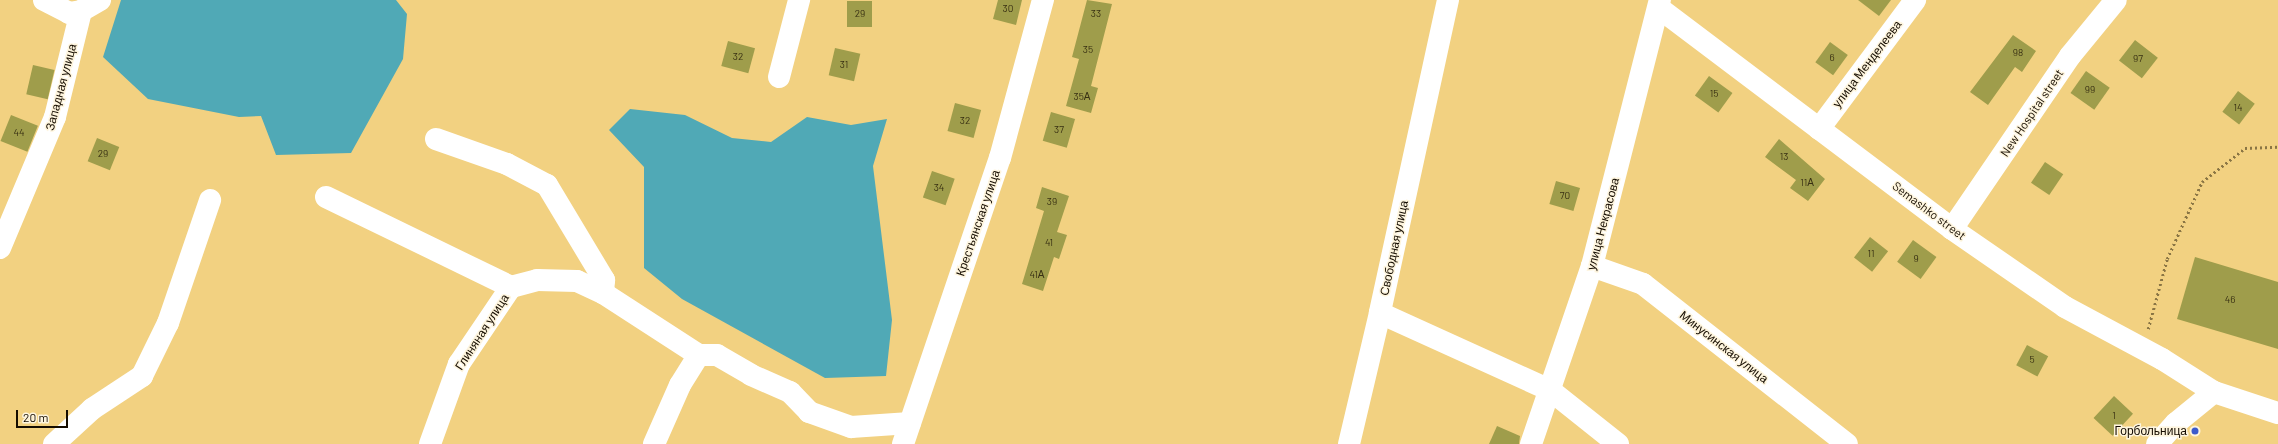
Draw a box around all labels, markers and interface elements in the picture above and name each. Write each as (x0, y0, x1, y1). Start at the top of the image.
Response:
house number: 30 (1003, 3, 1013, 15)
house number: 29 (855, 8, 865, 20)
house number: 33 (1091, 8, 1101, 20)
street label: улица Менделеева (1830, 18, 1904, 110)
street label: Западная улица (42, 42, 80, 132)
house number: 35 (1083, 44, 1093, 56)
house number: 98 (2013, 47, 2023, 59)
house number: 32 (733, 51, 743, 63)
house number: 6 (1829, 52, 1835, 64)
house number: 97 (2133, 53, 2143, 65)
house number: 31 (840, 59, 848, 71)
street label: New Hospital street (1997, 67, 2067, 159)
house number: 99 (2085, 84, 2095, 96)
house number: 15 (1710, 88, 1718, 100)
house number: 35А (1074, 91, 1090, 103)
house number: 14 (2233, 102, 2243, 114)
house number: 32 (960, 115, 970, 127)
house number: 37 (1054, 124, 1064, 136)
house number: 44 (13, 127, 25, 139)
house number: 29 (98, 148, 108, 160)
house number: 13 (1780, 151, 1788, 163)
street label: Крестьянская улица (953, 168, 1003, 278)
street label: улица Некрасова (1584, 176, 1622, 272)
house number: 11А (1800, 177, 1814, 189)
street label: Semashko street (1890, 179, 1968, 243)
house number: 34 (934, 182, 944, 194)
house number: 70 (1560, 190, 1570, 202)
house number: 39 (1047, 196, 1057, 208)
street label: Свободная улица (1377, 199, 1411, 297)
house number: 41 (1045, 237, 1053, 249)
house number: 11 (1867, 248, 1875, 260)
house number: 9 (1913, 253, 1919, 265)
house number: 41А (1030, 269, 1044, 281)
street label: Глиняная улица (452, 291, 512, 373)
house number: 46 (2225, 294, 2235, 306)
street label: Минусинская улица (1677, 308, 1771, 386)
house number: 5 (2029, 354, 2035, 366)
scale bar (18, 402, 70, 428)
text: 20 m (23, 410, 49, 424)
house number: 1 (2112, 410, 2116, 422)
place label: Горбольница (2115, 424, 2187, 438)
marker: Горбольница (2190, 426, 2200, 436)

